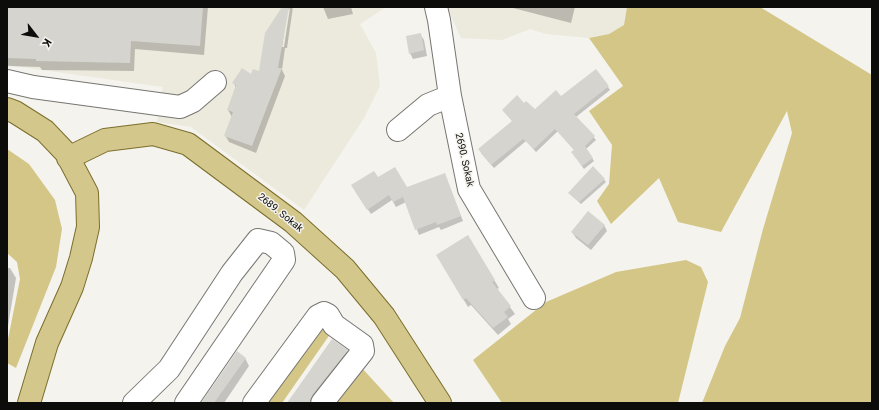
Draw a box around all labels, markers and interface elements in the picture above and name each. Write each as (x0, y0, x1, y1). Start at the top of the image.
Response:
north arrow (16, 16, 56, 56)
text: K (39, 36, 54, 49)
street label: 2690. Sokak (452, 132, 476, 188)
street label: 2689. Sokak (255, 191, 305, 235)

